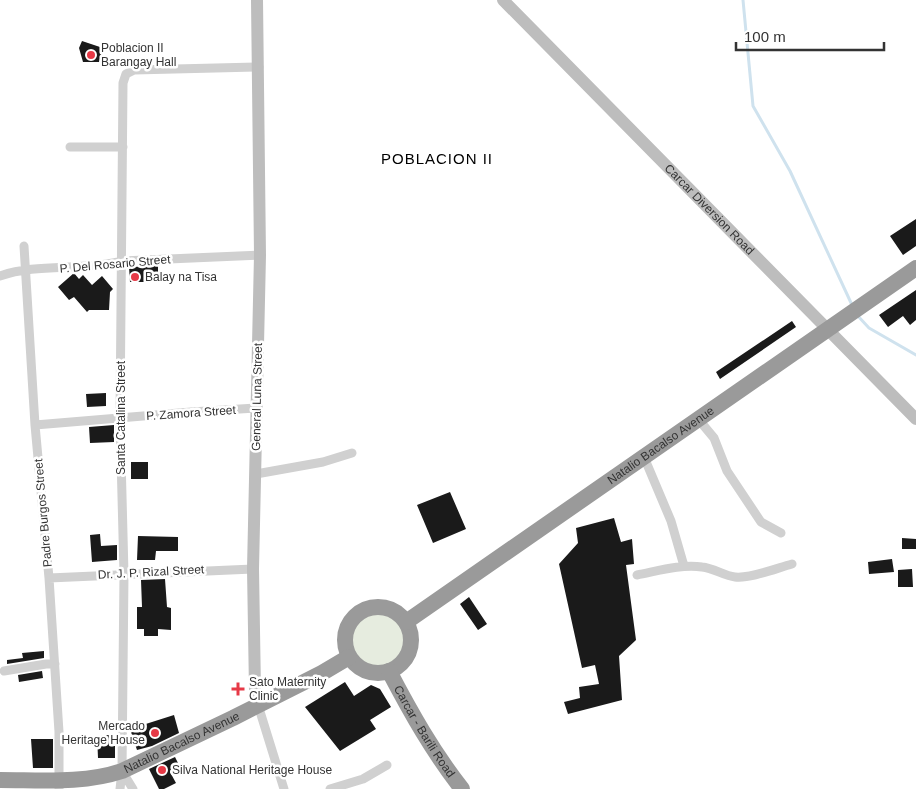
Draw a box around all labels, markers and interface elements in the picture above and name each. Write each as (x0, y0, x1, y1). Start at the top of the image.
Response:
scale bar (736, 20, 884, 52)
text: 100 m (744, 28, 786, 45)
place label: Poblacion II Barangay Hall (101, 41, 176, 69)
marker: Poblacion II Barangay Hall (85, 49, 97, 61)
district label: POBLACION II (381, 150, 493, 167)
street label: Carcar Diversion Road (662, 161, 757, 258)
street label: P. Del Rosario Street (59, 252, 172, 276)
place label: Balay na Tisa (145, 270, 217, 284)
marker: Balay na Tisa (129, 271, 141, 283)
street label: General Luna Street (249, 342, 265, 451)
street label: Santa Catalina Street (114, 360, 128, 475)
street label: P. Zamora Street (146, 403, 237, 423)
street label: Natalio Bacalso Avenue (605, 403, 717, 487)
street label: Padre Burgos Street (31, 458, 55, 568)
street label: Dr. J. P. Rizal Street (97, 562, 205, 582)
place label: Sato Maternity Clinic (249, 675, 326, 703)
marker: Sato Maternity Clinic (231, 682, 245, 696)
street label: Carcar - Barili Road (391, 683, 458, 780)
street label: Natalio Bacalso Avenue (121, 709, 242, 776)
place label: Mercado Heritage House (62, 719, 145, 747)
marker: Mercado Heritage House (149, 727, 161, 739)
place label: Silva National Heritage House (172, 763, 332, 777)
marker: Silva National Heritage House (156, 764, 168, 776)

